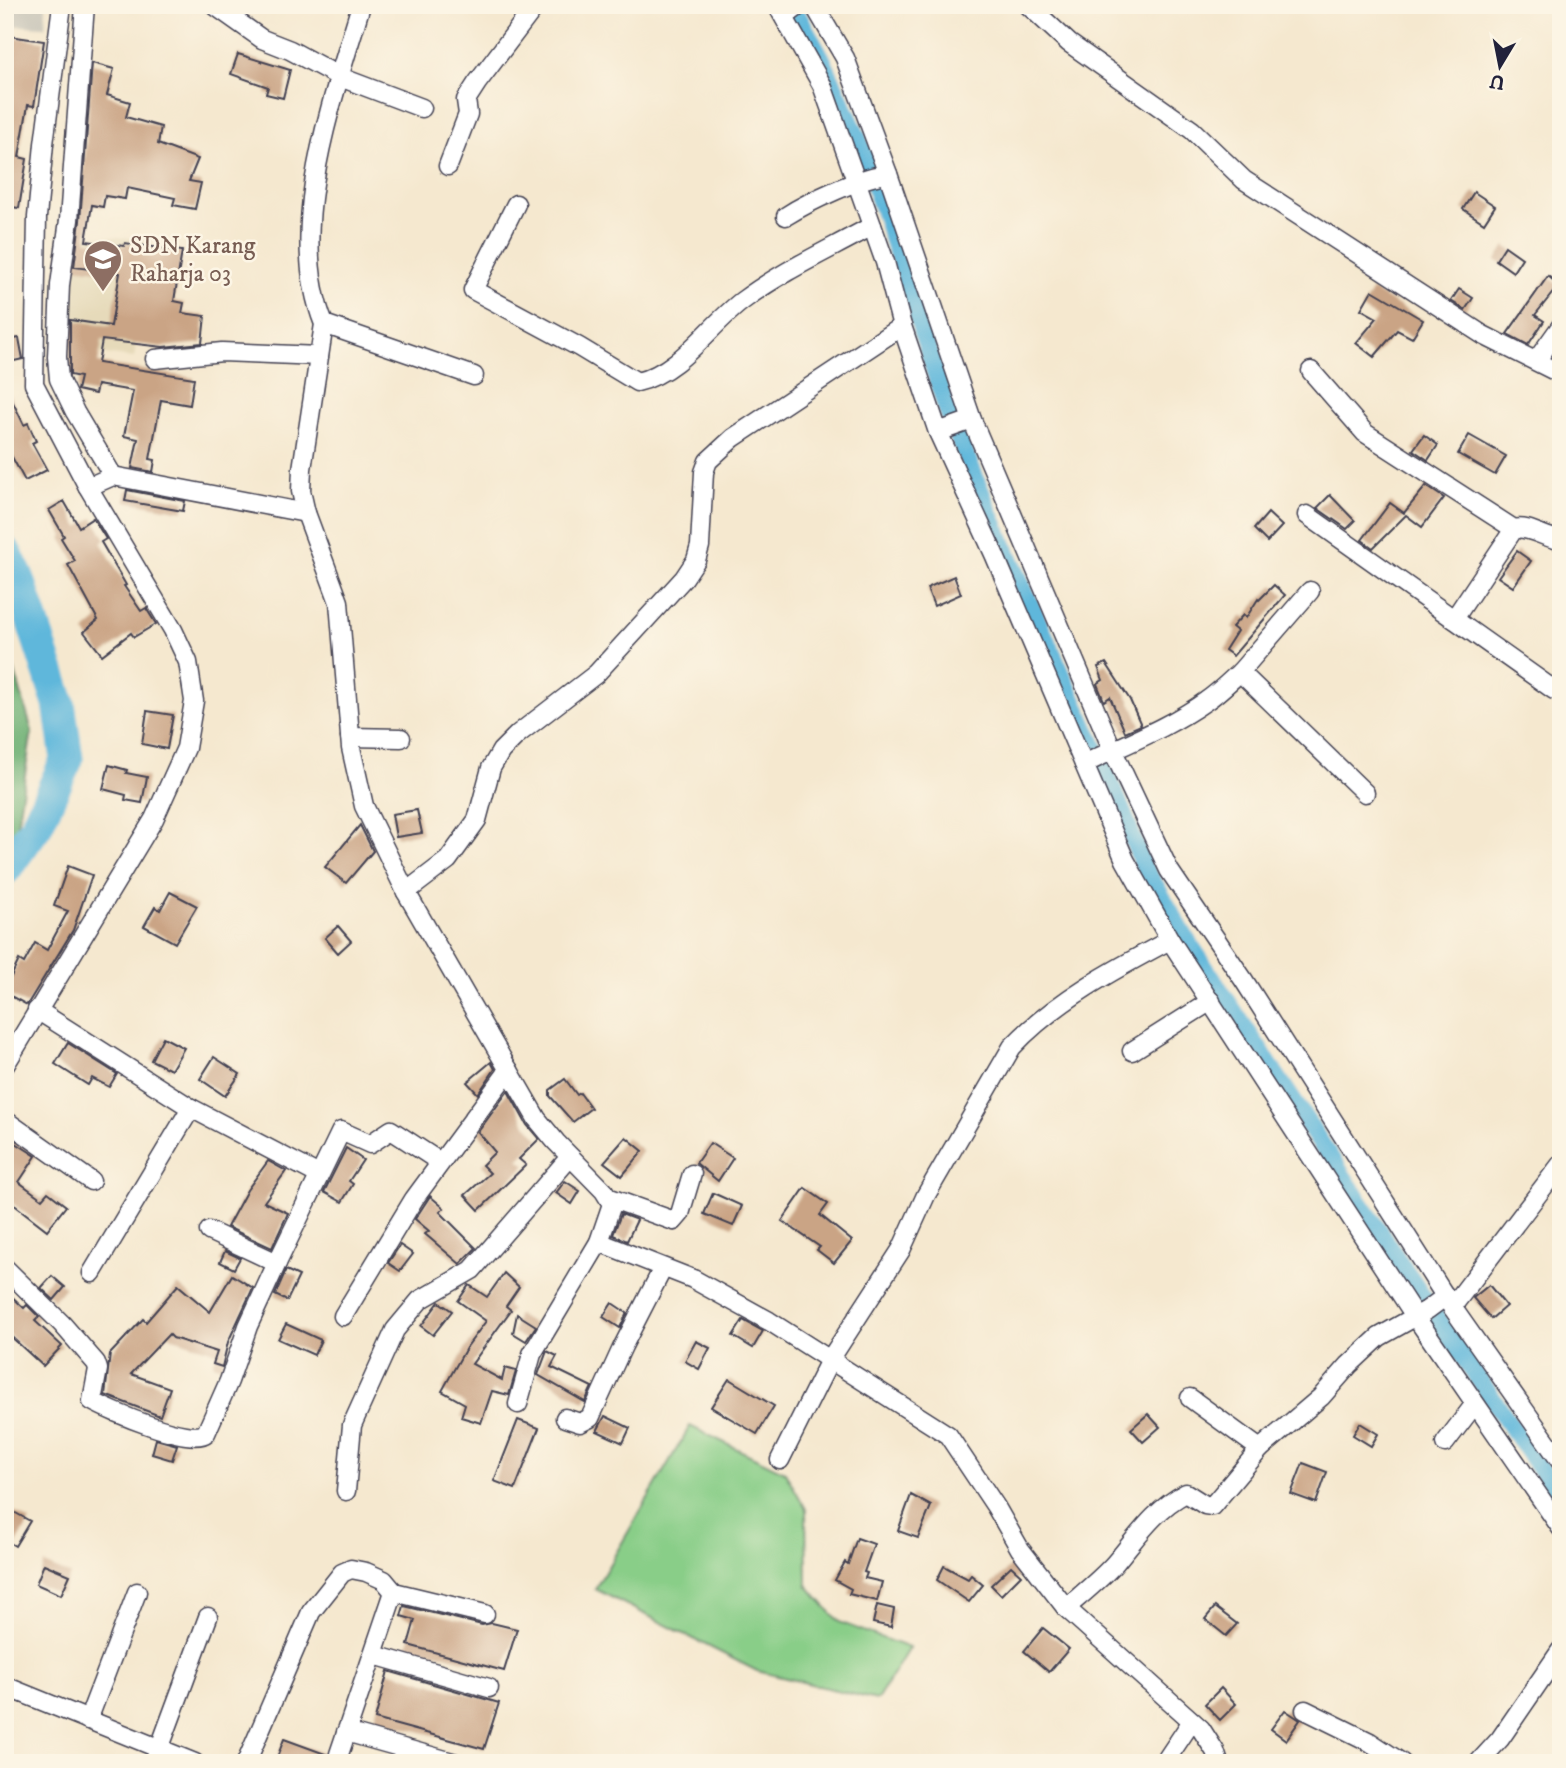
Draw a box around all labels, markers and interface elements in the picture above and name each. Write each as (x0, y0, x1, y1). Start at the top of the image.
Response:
north arrow (1464, 32, 1534, 102)
text: U (1488, 69, 1507, 94)
place label: SDN Karang Raharja 03 (130, 231, 256, 289)
school or university icon: SDN Karang Raharja 03 (82, 238, 124, 293)

